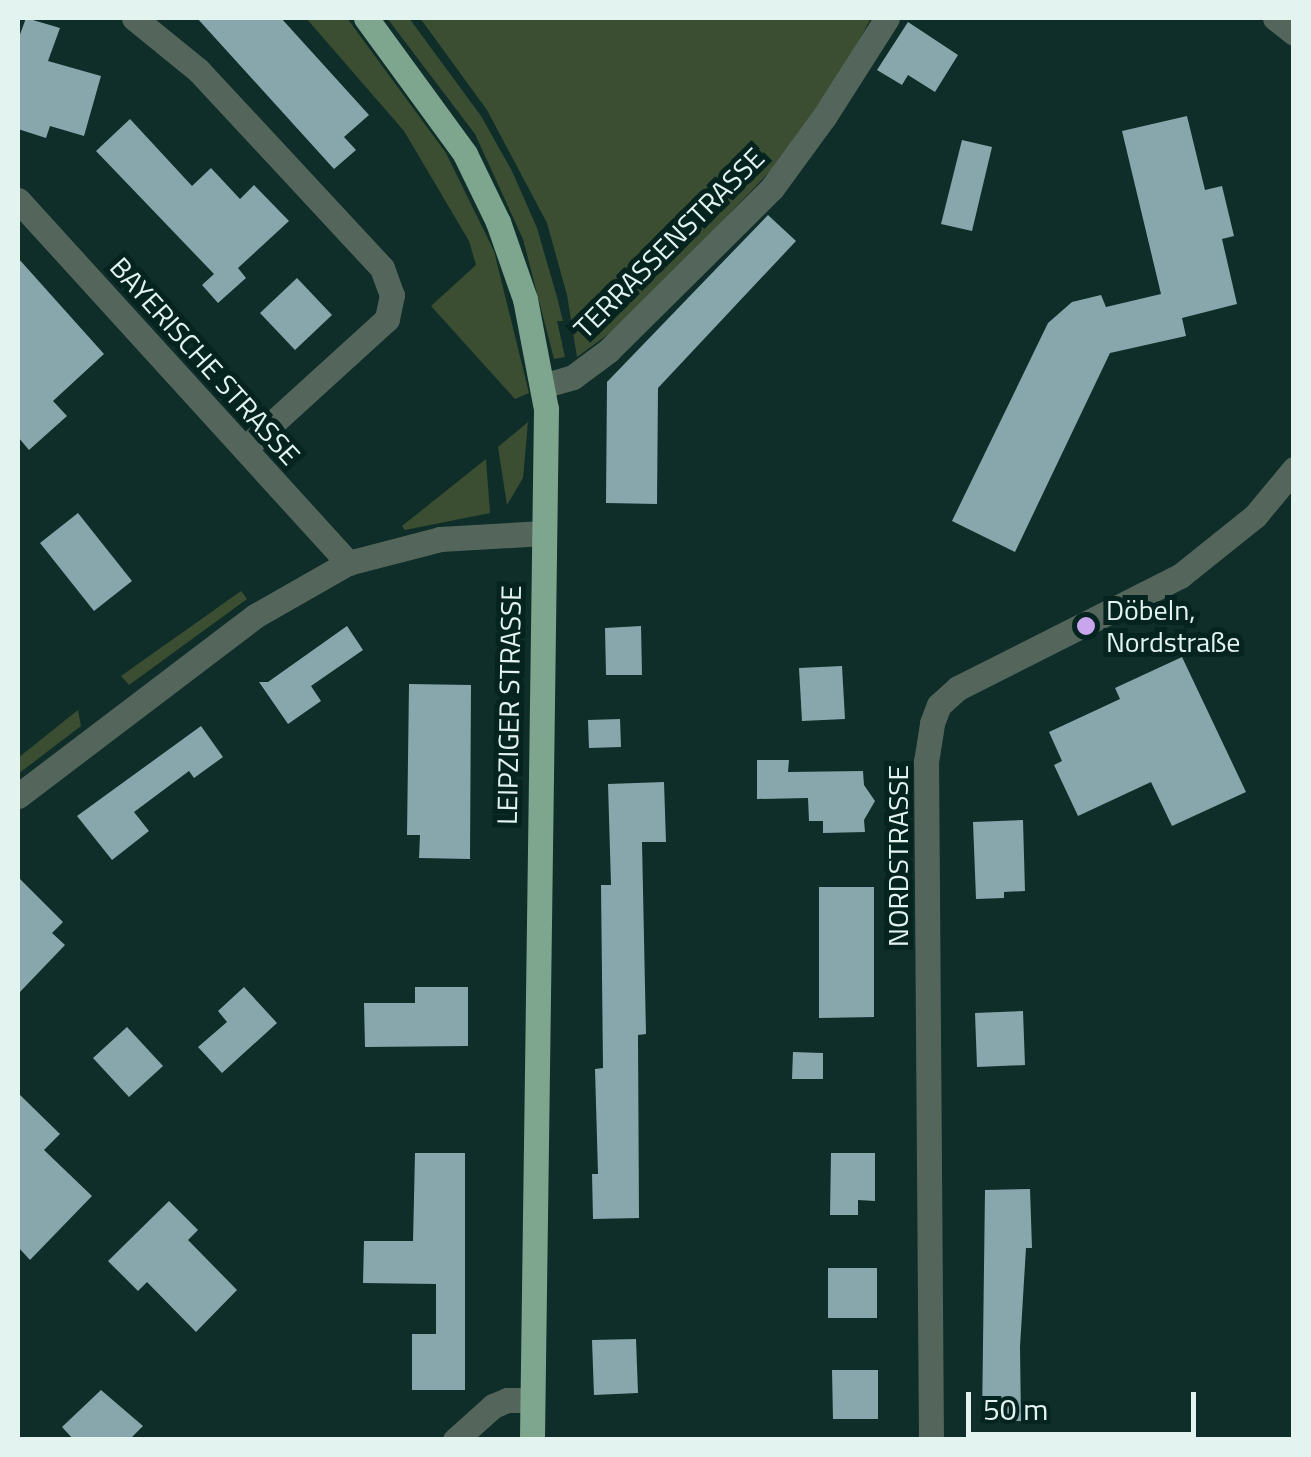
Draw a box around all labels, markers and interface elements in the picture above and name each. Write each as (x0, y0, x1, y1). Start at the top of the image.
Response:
street label: TERRASSENSTRASSE (567, 141, 771, 345)
street label: BAYERISCHE STRASSE (103, 250, 307, 472)
street label: LEIPZIGER STRASSE (490, 585, 528, 825)
place label: Döbeln, Nordstraße (1106, 593, 1240, 659)
marker: Döbeln, Nordstraße (1075, 615, 1097, 637)
street label: NORDSTRASSE (881, 765, 915, 947)
scale bar (971, 1372, 1201, 1434)
text: 50 m (983, 1386, 1048, 1432)

